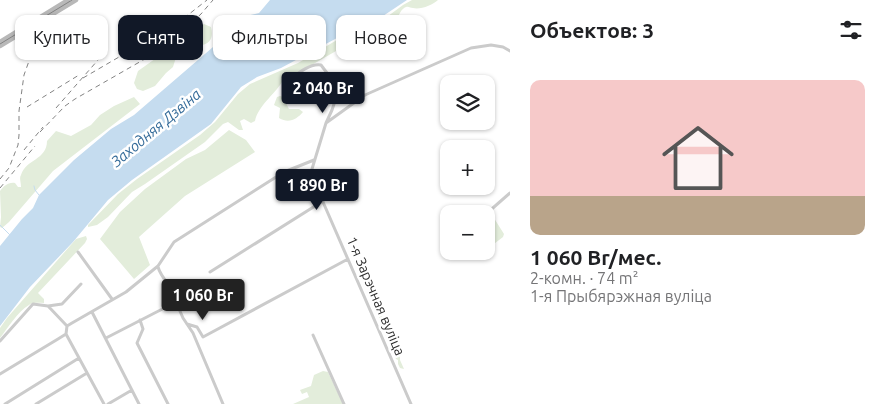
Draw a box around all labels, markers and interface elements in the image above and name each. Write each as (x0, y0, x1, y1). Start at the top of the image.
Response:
chip: Купить (15, 15, 108, 60)
chip: Снять (118, 15, 203, 60)
chip: Фильтры (213, 15, 326, 60)
chip: Новое (336, 15, 426, 60)
icon: filters (837, 16, 865, 44)
text: Объектов: 3 (530, 18, 654, 42)
pin: 2 040 Br (271, 72, 375, 114)
map controls (440, 75, 495, 260)
button: layers (440, 75, 495, 130)
text: 2 040 Br (293, 79, 353, 97)
water label: Заходняя Дзвіна (107, 85, 204, 171)
icon: home (653, 113, 743, 203)
button: + (440, 140, 495, 195)
pin: 1 890 Br (265, 168, 369, 211)
text: 1 890 Br (287, 176, 347, 194)
button: − (440, 205, 495, 260)
street label: 1-я Зарэчная вуліца (344, 234, 408, 358)
text: 1 060 Br/мес. (530, 245, 661, 269)
text: 2-комн. · 74 m² (530, 269, 638, 287)
pin: 1 060 Br (151, 278, 255, 321)
text: 1 060 Br (173, 286, 233, 304)
text: 1-я Прыбярэжная вуліца (530, 287, 712, 305)

